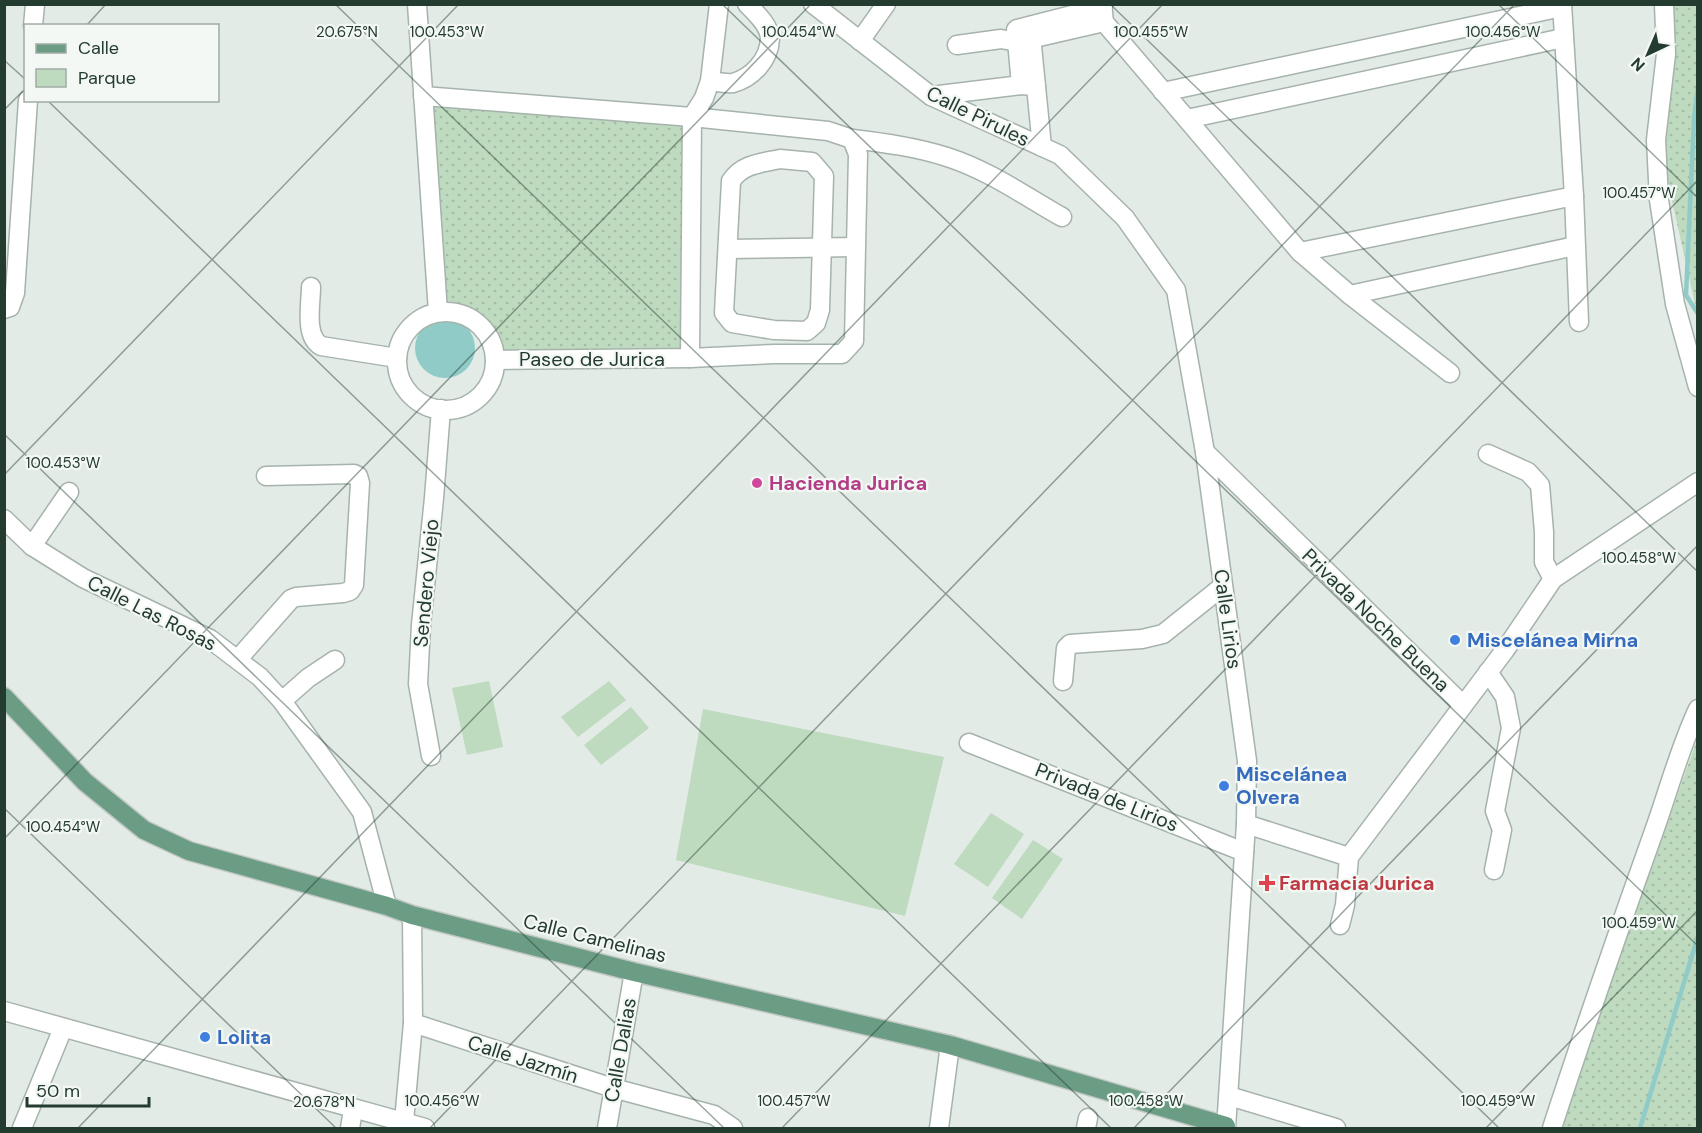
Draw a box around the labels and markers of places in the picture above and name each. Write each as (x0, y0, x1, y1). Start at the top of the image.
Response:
place label: Hacienda Jurica (769, 470, 927, 496)
marker: Hacienda Jurica (750, 476, 764, 490)
place label: Miscelánea Mirna (1467, 627, 1638, 653)
marker: Miscelánea Mirna (1448, 633, 1462, 647)
place label: Miscelánea Olvera (1236, 761, 1347, 810)
marker: Miscelánea Olvera (1217, 779, 1231, 793)
place label: Farmacia Jurica (1279, 870, 1434, 896)
marker: Farmacia Jurica (1260, 876, 1274, 890)
place label: Lolita (217, 1024, 271, 1050)
marker: Lolita (198, 1030, 212, 1044)

